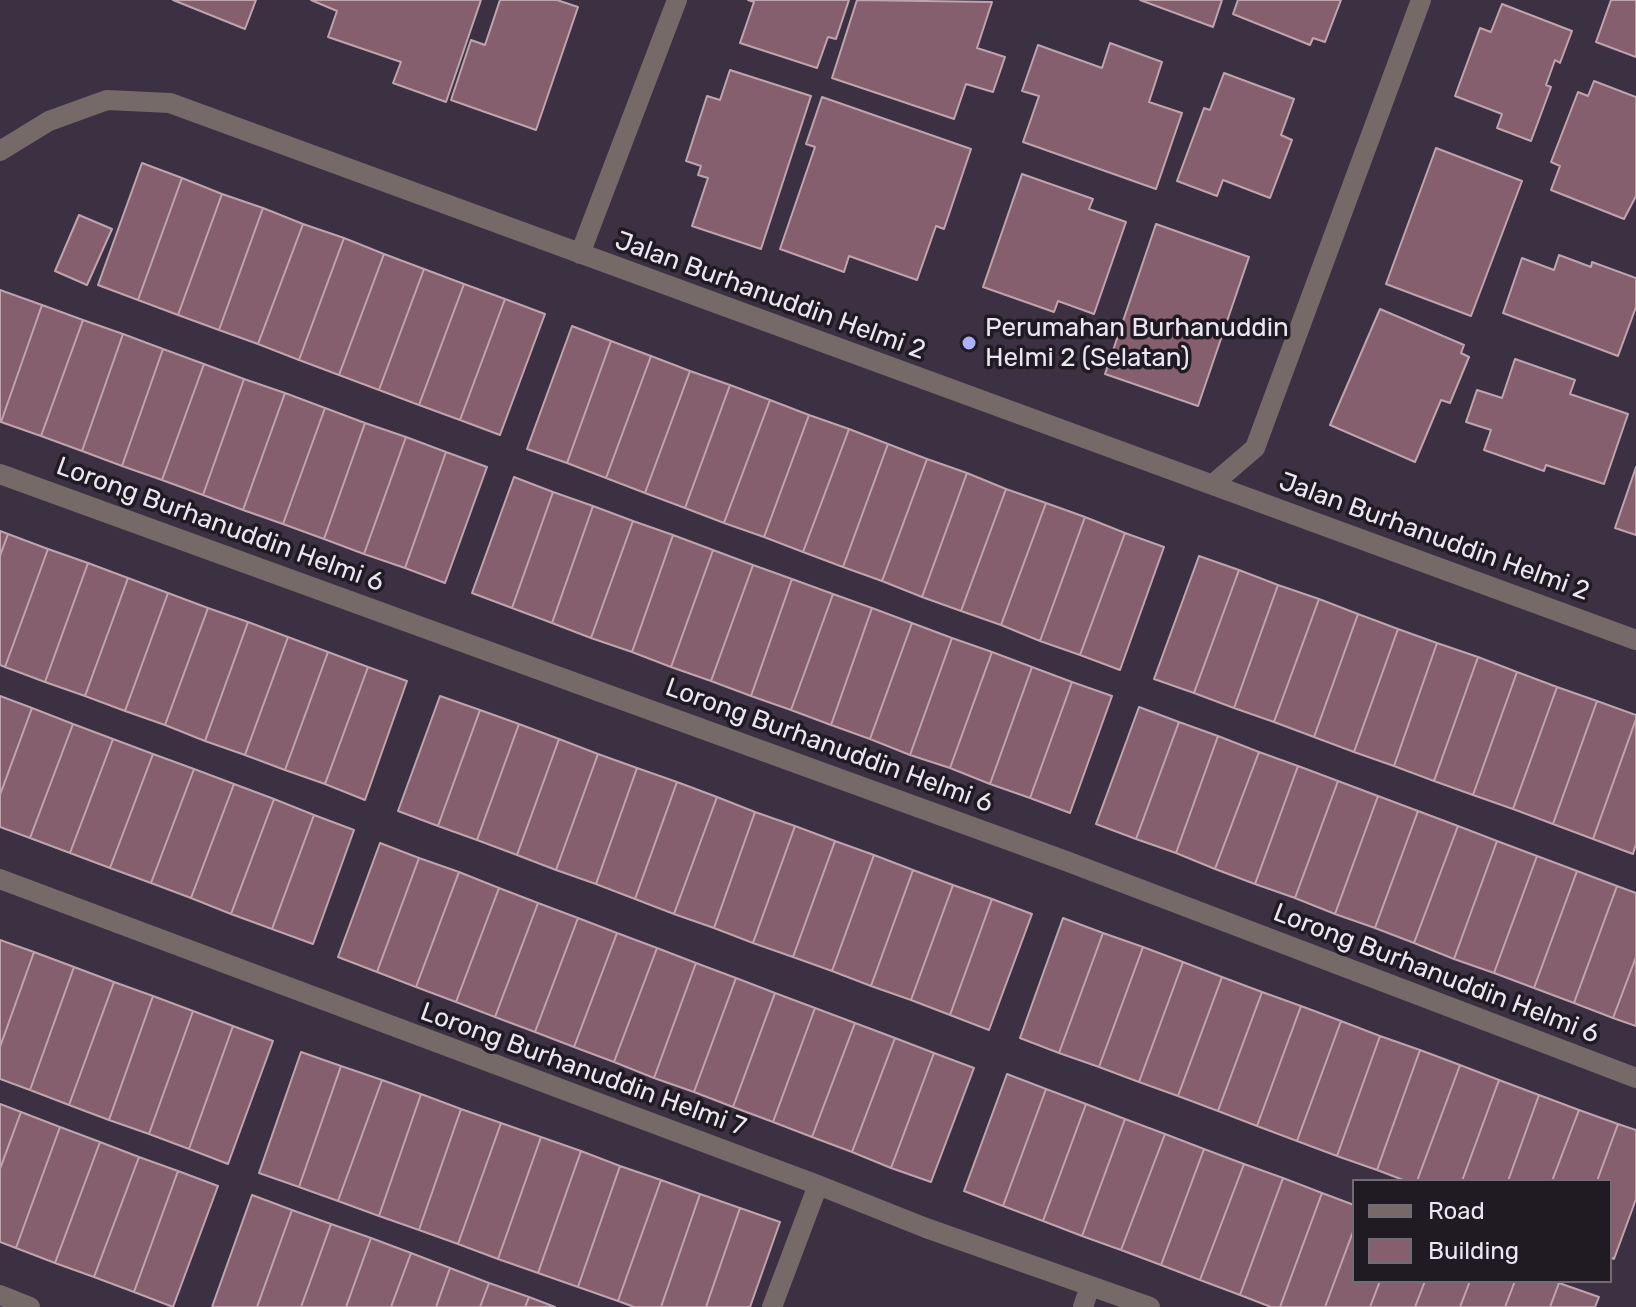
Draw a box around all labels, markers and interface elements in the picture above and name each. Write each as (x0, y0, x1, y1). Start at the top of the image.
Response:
street label: Jalan Burhanuddin Helmi 2 (611, 225, 929, 367)
place label: Perumahan Burhanuddin Helmi 2 (Selatan) (985, 312, 1289, 374)
marker: Perumahan Burhanuddin Helmi 2 (Selatan) (960, 334, 978, 352)
street label: Lorong Burhanuddin Helmi 6 (52, 451, 388, 599)
street label: Jalan Burhanuddin Helmi 2 (1275, 466, 1593, 608)
street label: Lorong Burhanuddin Helmi 6 (661, 672, 997, 820)
street label: Lorong Burhanuddin Helmi 6 (1269, 897, 1603, 1051)
street label: Lorong Burhanuddin Helmi 7 (416, 997, 750, 1143)
legend (1352, 1179, 1612, 1283)
text: Road (1428, 1197, 1485, 1225)
text: Building (1428, 1237, 1519, 1265)

